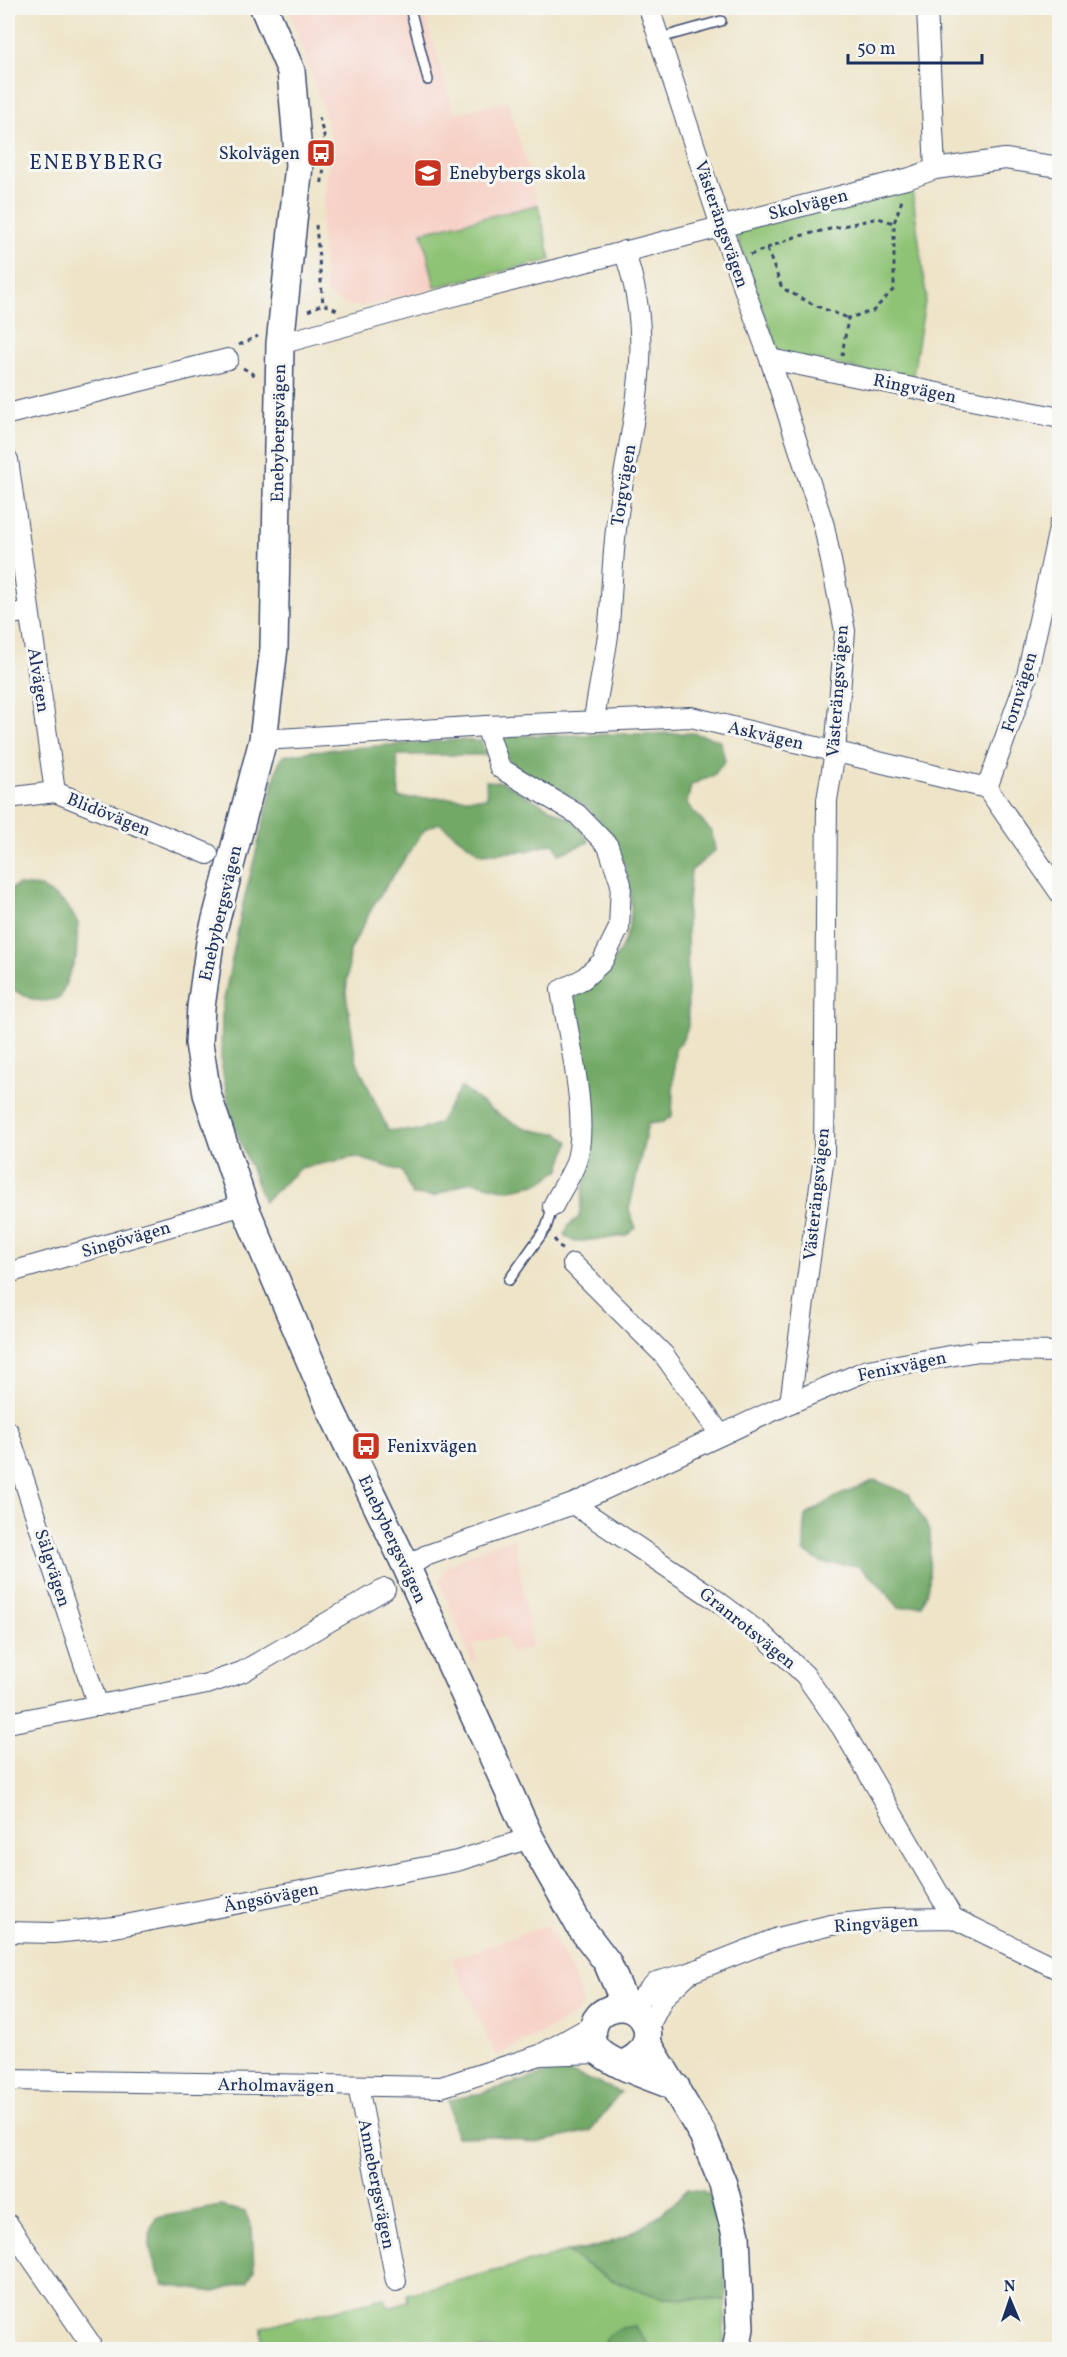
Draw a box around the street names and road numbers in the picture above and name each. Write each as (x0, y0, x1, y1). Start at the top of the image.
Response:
street label: Västerängsvägen (687, 157, 754, 292)
street label: Skolvägen (766, 183, 851, 227)
street label: Enebybergsvägen (266, 363, 293, 503)
street label: Ringvägen (871, 368, 959, 411)
street label: Torgvägen (606, 442, 643, 528)
street label: Västerängsvägen (821, 624, 856, 758)
street label: Alvägen (20, 646, 55, 715)
street label: Fornvägen (996, 649, 1045, 736)
street label: Askvägen (725, 716, 806, 757)
street label: Blidövägen (63, 787, 154, 844)
street label: Enebybergsvägen (194, 843, 249, 984)
street label: Västerängsvägen (798, 1126, 837, 1262)
street label: Singövägen (79, 1216, 174, 1265)
street label: Fenixvägen (856, 1346, 949, 1389)
street label: Enebybergsvägen (351, 1471, 432, 1608)
street label: Sälgvägen (27, 1526, 76, 1611)
street label: Granrotsvägen (693, 1582, 801, 1676)
street label: Ängsövägen (221, 1877, 321, 1920)
street label: Ringvägen (833, 1909, 919, 1940)
street label: Arholmavägen (217, 2073, 335, 2100)
street label: Annebergsvägen (351, 2117, 400, 2252)

